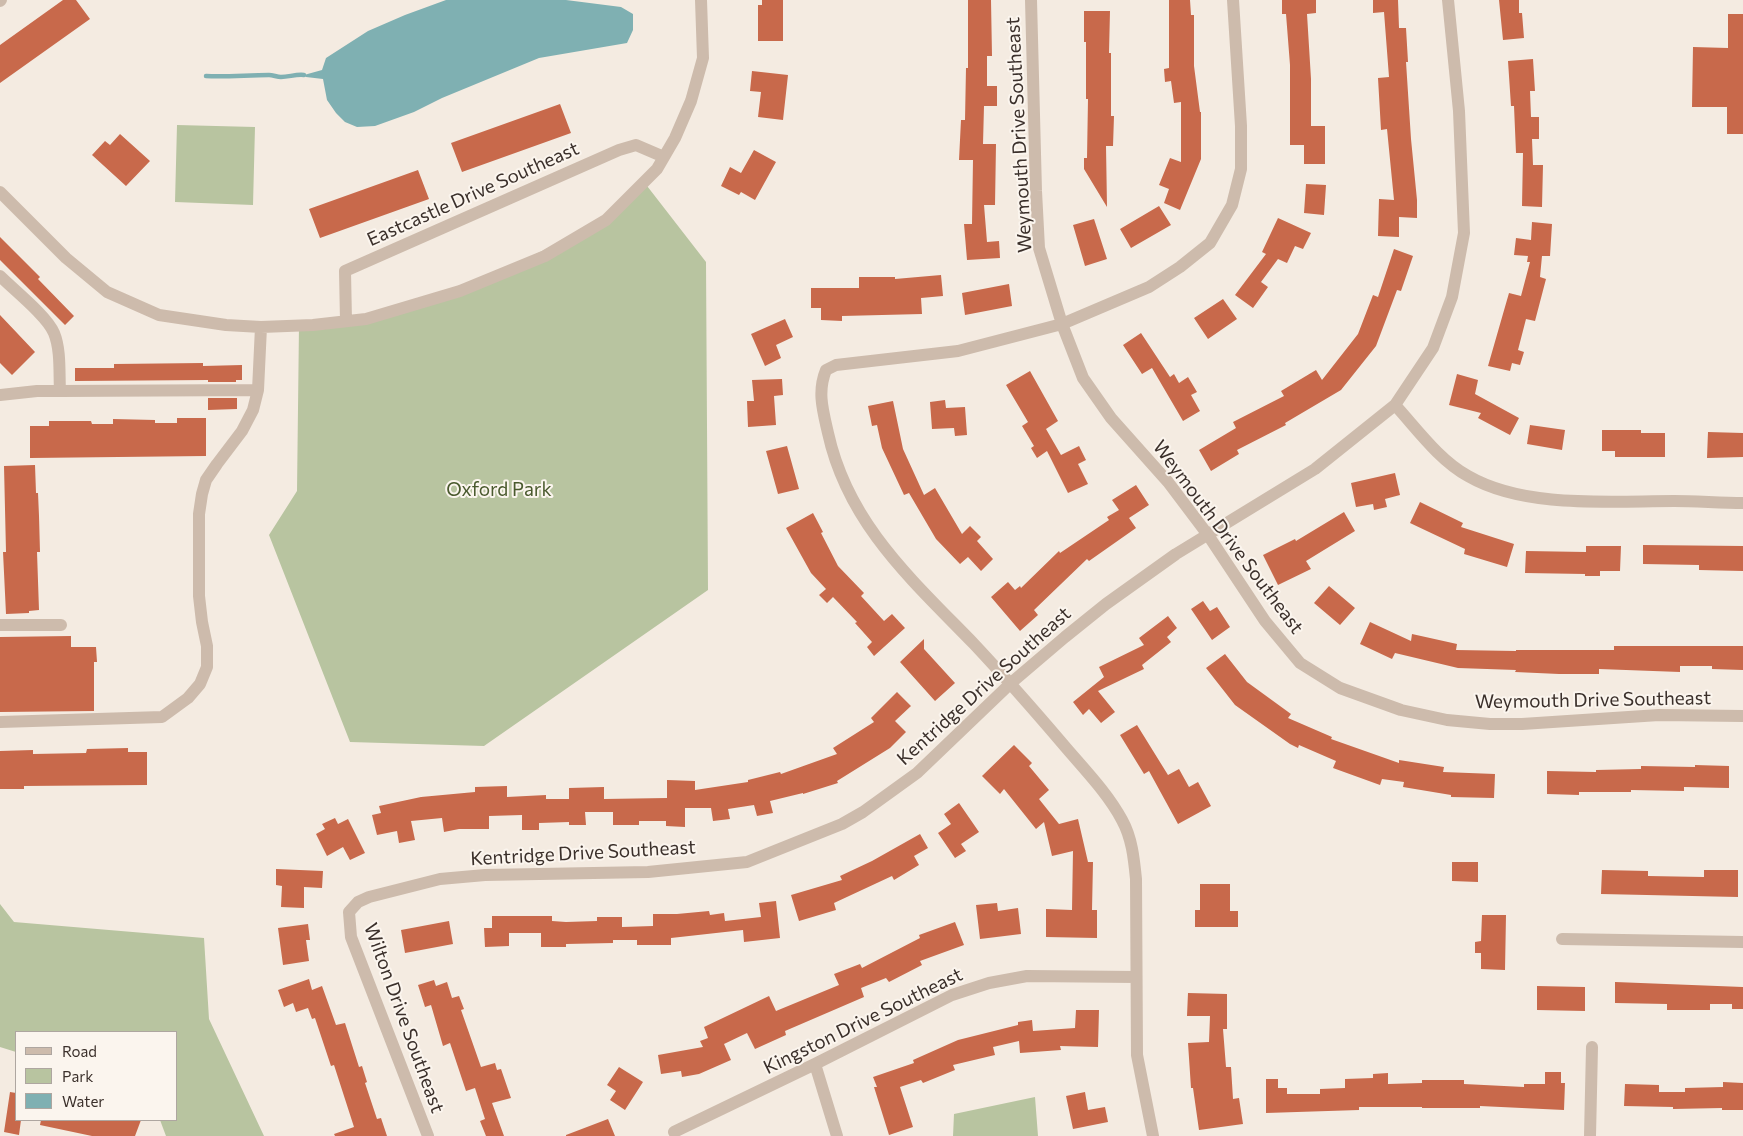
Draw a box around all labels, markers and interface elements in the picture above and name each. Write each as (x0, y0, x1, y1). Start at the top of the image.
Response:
street label: Weymouth Drive Southeast (1001, 16, 1037, 254)
street label: Eastcastle Drive Southeast (364, 137, 582, 251)
street label: Weymouth Drive Southeast (1148, 436, 1308, 638)
park label: Oxford Park (446, 479, 552, 501)
street label: Kentridge Drive Southeast (893, 602, 1075, 770)
street label: Weymouth Drive Southeast (1475, 687, 1711, 713)
street label: Kentridge Drive Southeast (470, 836, 696, 870)
street label: Wilton Drive Southeast (359, 920, 449, 1116)
street label: Kingston Drive Southeast (760, 963, 966, 1079)
legend (15, 1031, 178, 1121)
text: Road (62, 1042, 97, 1060)
text: Park (62, 1067, 93, 1085)
text: Water (62, 1092, 104, 1110)

